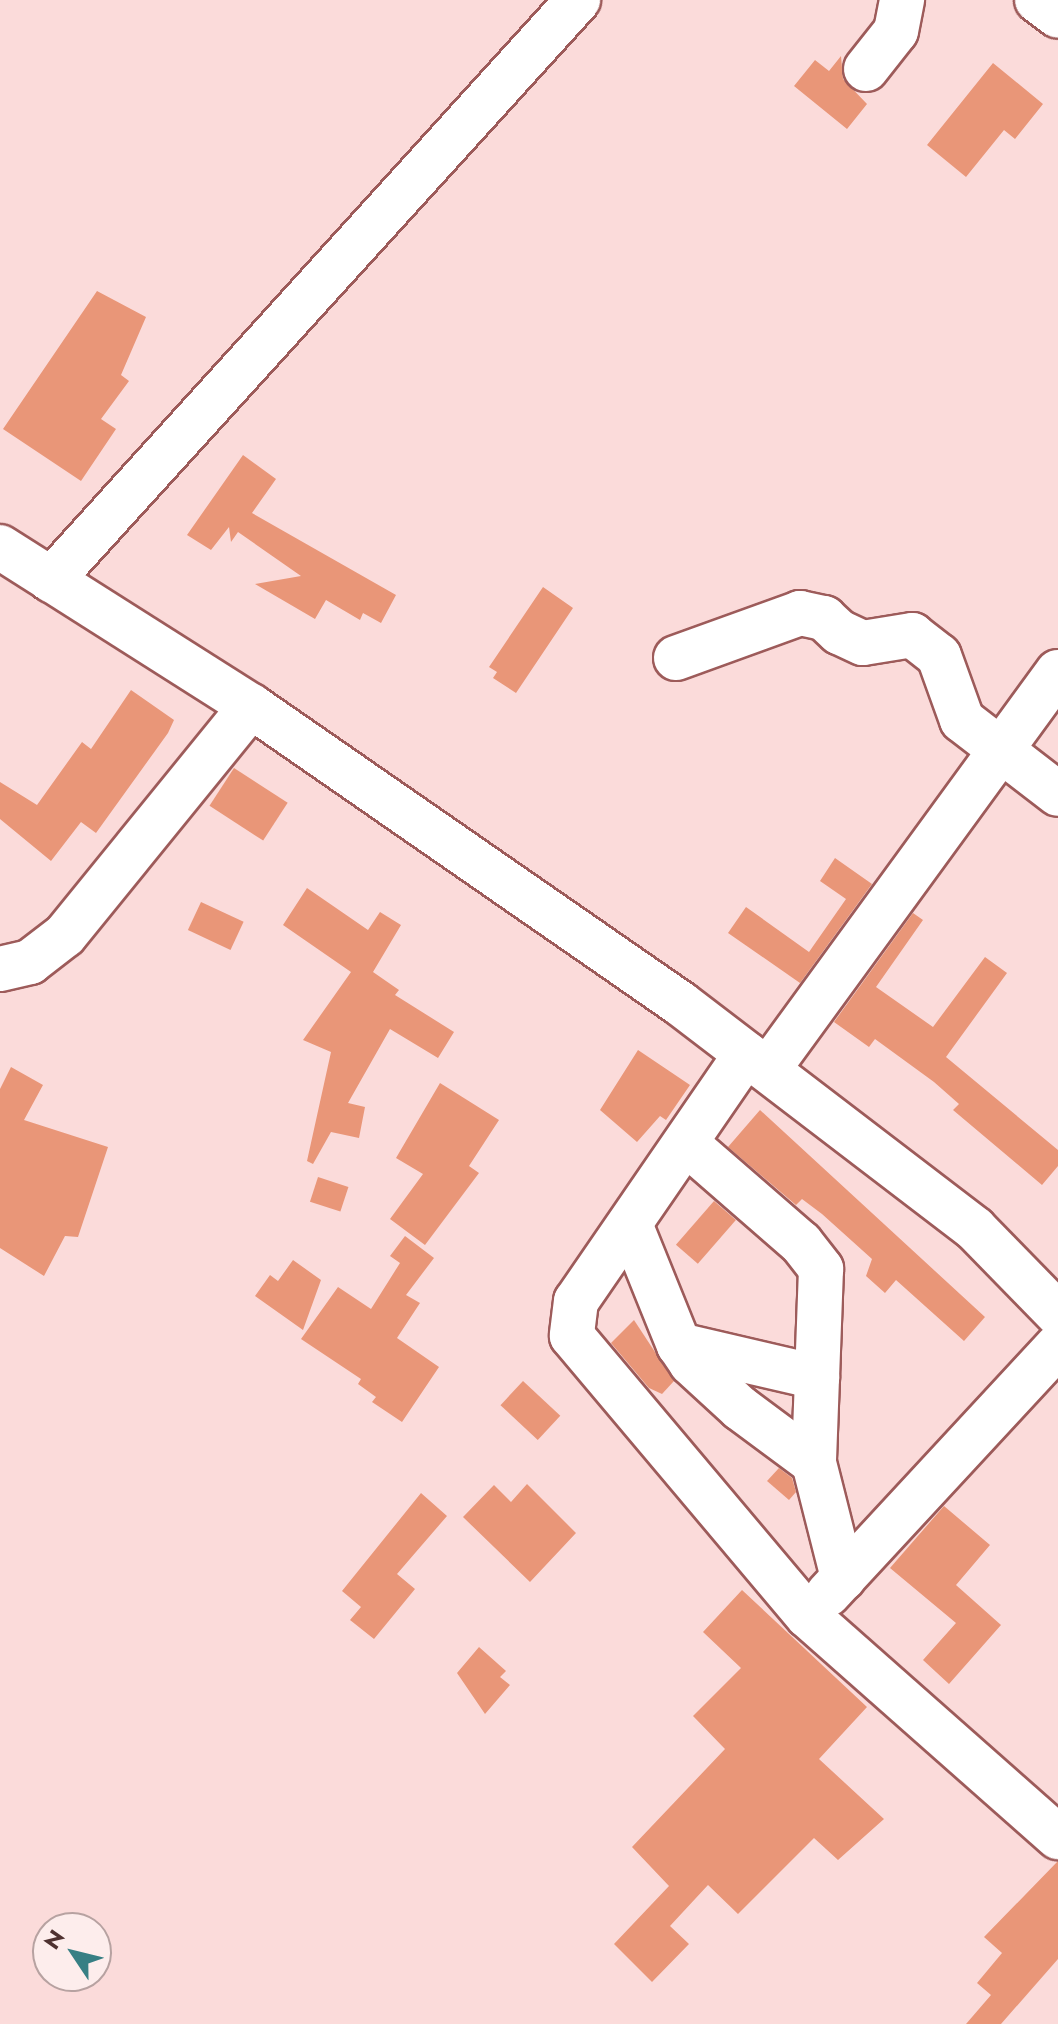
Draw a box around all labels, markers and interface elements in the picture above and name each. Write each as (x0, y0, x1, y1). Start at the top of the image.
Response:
north arrow (32, 1912, 112, 1992)
text: N (36, 1923, 72, 1956)

